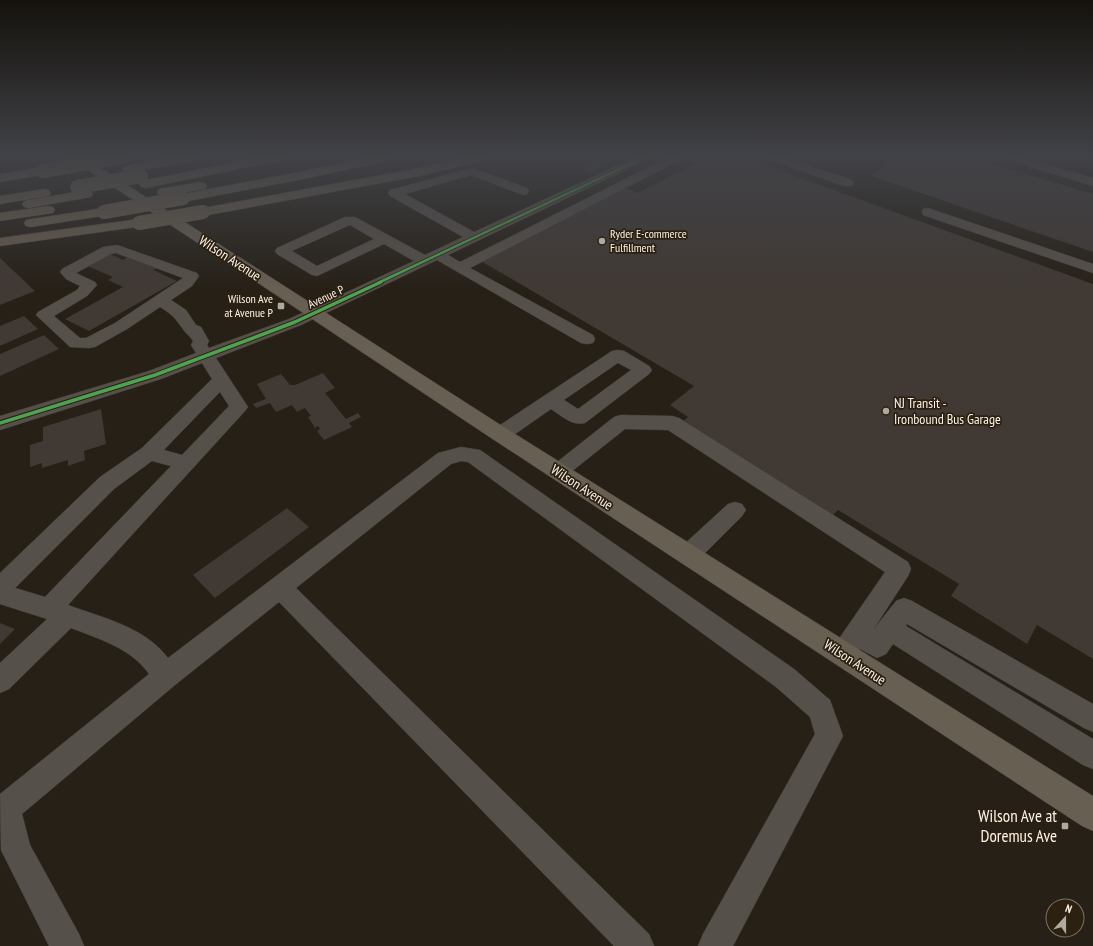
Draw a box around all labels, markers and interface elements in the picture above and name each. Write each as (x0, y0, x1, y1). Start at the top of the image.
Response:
place label: Ryder E-commerce Fulfillment (610, 226, 687, 255)
street label: Wilson Avenue (195, 231, 265, 285)
marker: Ryder E-commerce Fulfillment (597, 236, 607, 246)
street label: Avenue P (305, 281, 347, 311)
place label: Wilson Ave at Avenue P (224, 291, 274, 320)
marker: Wilson Ave at Avenue P (276, 301, 286, 311)
place label: NJ Transit - Ironbound Bus Garage (894, 394, 1001, 428)
marker: NJ Transit - Ironbound Bus Garage (881, 406, 891, 416)
street label: Wilson Avenue (547, 460, 617, 514)
street label: Wilson Avenue (820, 635, 890, 689)
place label: Wilson Ave at Doremus Ave (978, 805, 1057, 847)
marker: Wilson Ave at Doremus Ave (1060, 821, 1070, 831)
north arrow (1045, 898, 1085, 938)
text: N (1063, 901, 1074, 916)

